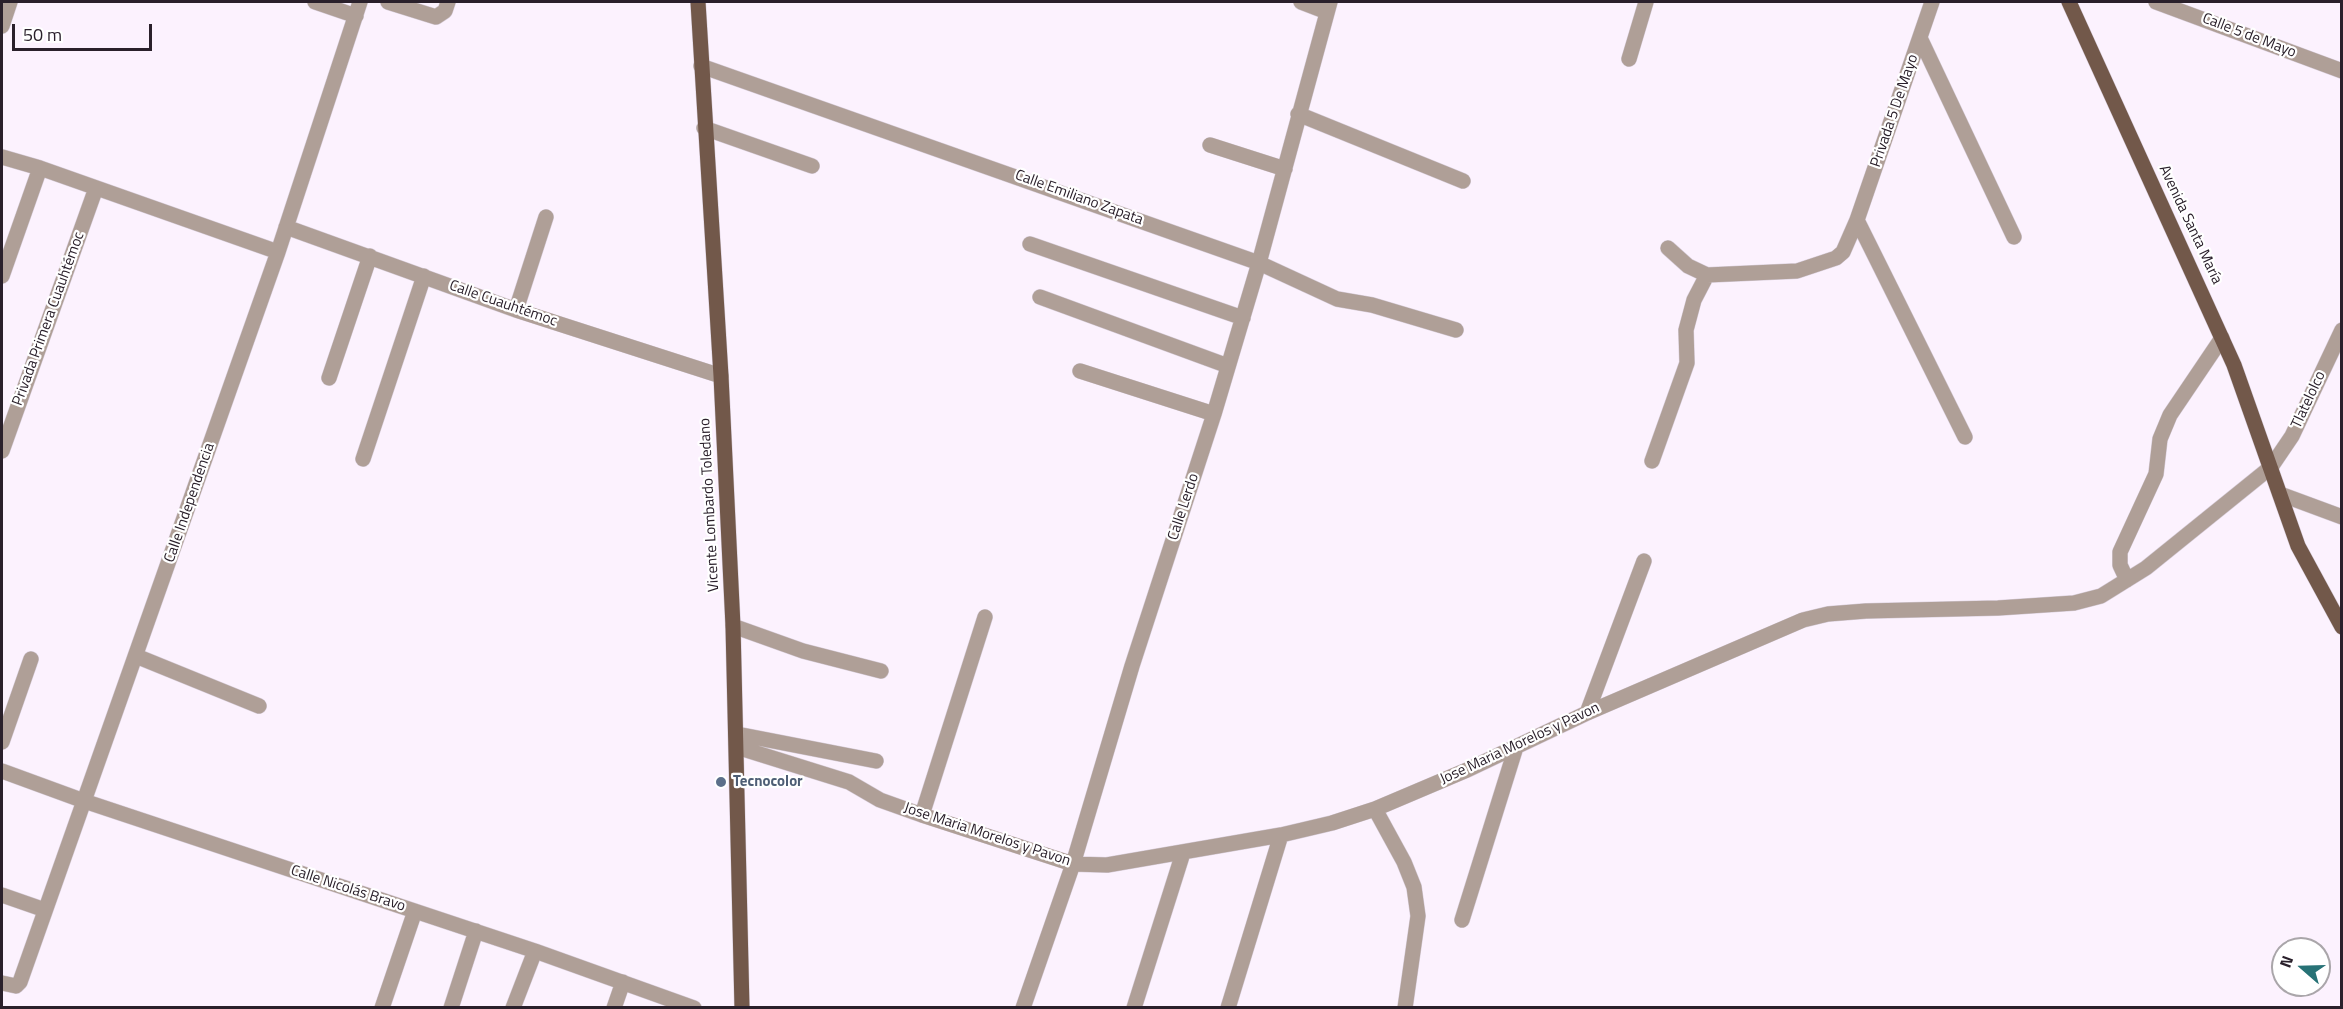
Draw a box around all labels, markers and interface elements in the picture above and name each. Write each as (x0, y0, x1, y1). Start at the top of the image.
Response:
street label: Calle 5 de Mayo (2200, 10, 2298, 62)
scale bar (15, 12, 154, 50)
text: 50 m (23, 21, 62, 48)
street label: Privada 5 De Mayo (1867, 52, 1923, 170)
street label: Avenida Santa María (2155, 163, 2225, 287)
street label: Calle Emiliano Zapata (1013, 166, 1145, 230)
street label: Privada Primera Cuauhtémoc (9, 230, 89, 408)
street label: Calle Cuauhtémoc (447, 277, 559, 331)
street label: Tlatelolco (2288, 369, 2330, 431)
street label: Vicente Lombardo Toledano (696, 418, 724, 592)
street label: Calle Independencia (161, 441, 219, 565)
street label: Calle Lerdo (1165, 471, 1203, 543)
street label: Jose Maria Morelos y Pavon (1437, 699, 1603, 789)
place label: Tecnocolor (733, 773, 803, 791)
marker: Tecnocolor (714, 775, 728, 789)
street label: Jose Maria Morelos y Pavon (901, 800, 1073, 870)
street label: Calle Nicolás Bravo (288, 862, 408, 916)
north arrow (2271, 937, 2331, 997)
text: N (2273, 952, 2299, 971)

